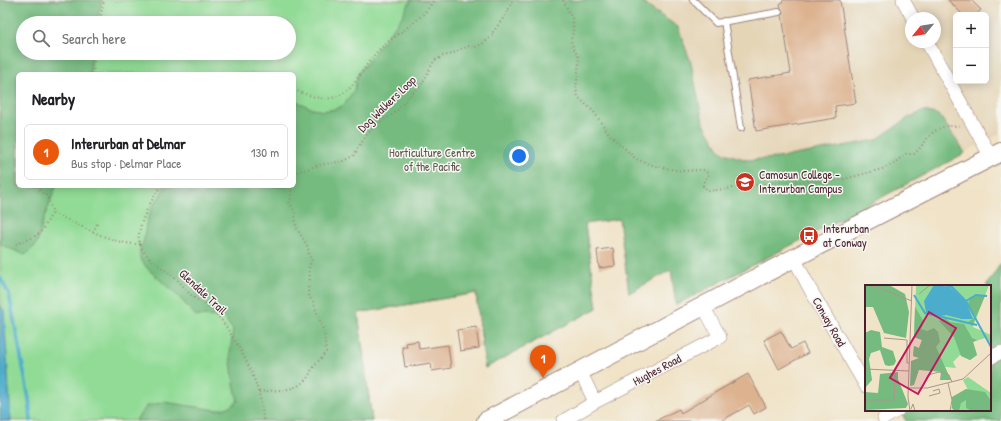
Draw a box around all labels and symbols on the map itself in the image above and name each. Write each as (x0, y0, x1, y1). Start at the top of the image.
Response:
north arrow (905, 12, 941, 48)
street label: Dog Walkers Loop (354, 71, 420, 136)
park label: Horticulture Centre of the Pacific (389, 144, 475, 175)
your location (509, 146, 529, 166)
place label: Camosun College - Interurban Campus (759, 166, 842, 197)
school or university icon: Camosun College - Interurban Campus (734, 171, 756, 193)
place label: Interurban at Conway (823, 220, 869, 251)
bus stop icon: Interurban at Conway (798, 225, 820, 247)
street label: Glendale Trail (176, 265, 232, 319)
inset map (865, 285, 991, 411)
street label: Conway Road (808, 294, 851, 350)
pin: 1 (530, 345, 556, 378)
street label: Hughes Road (630, 350, 684, 389)

